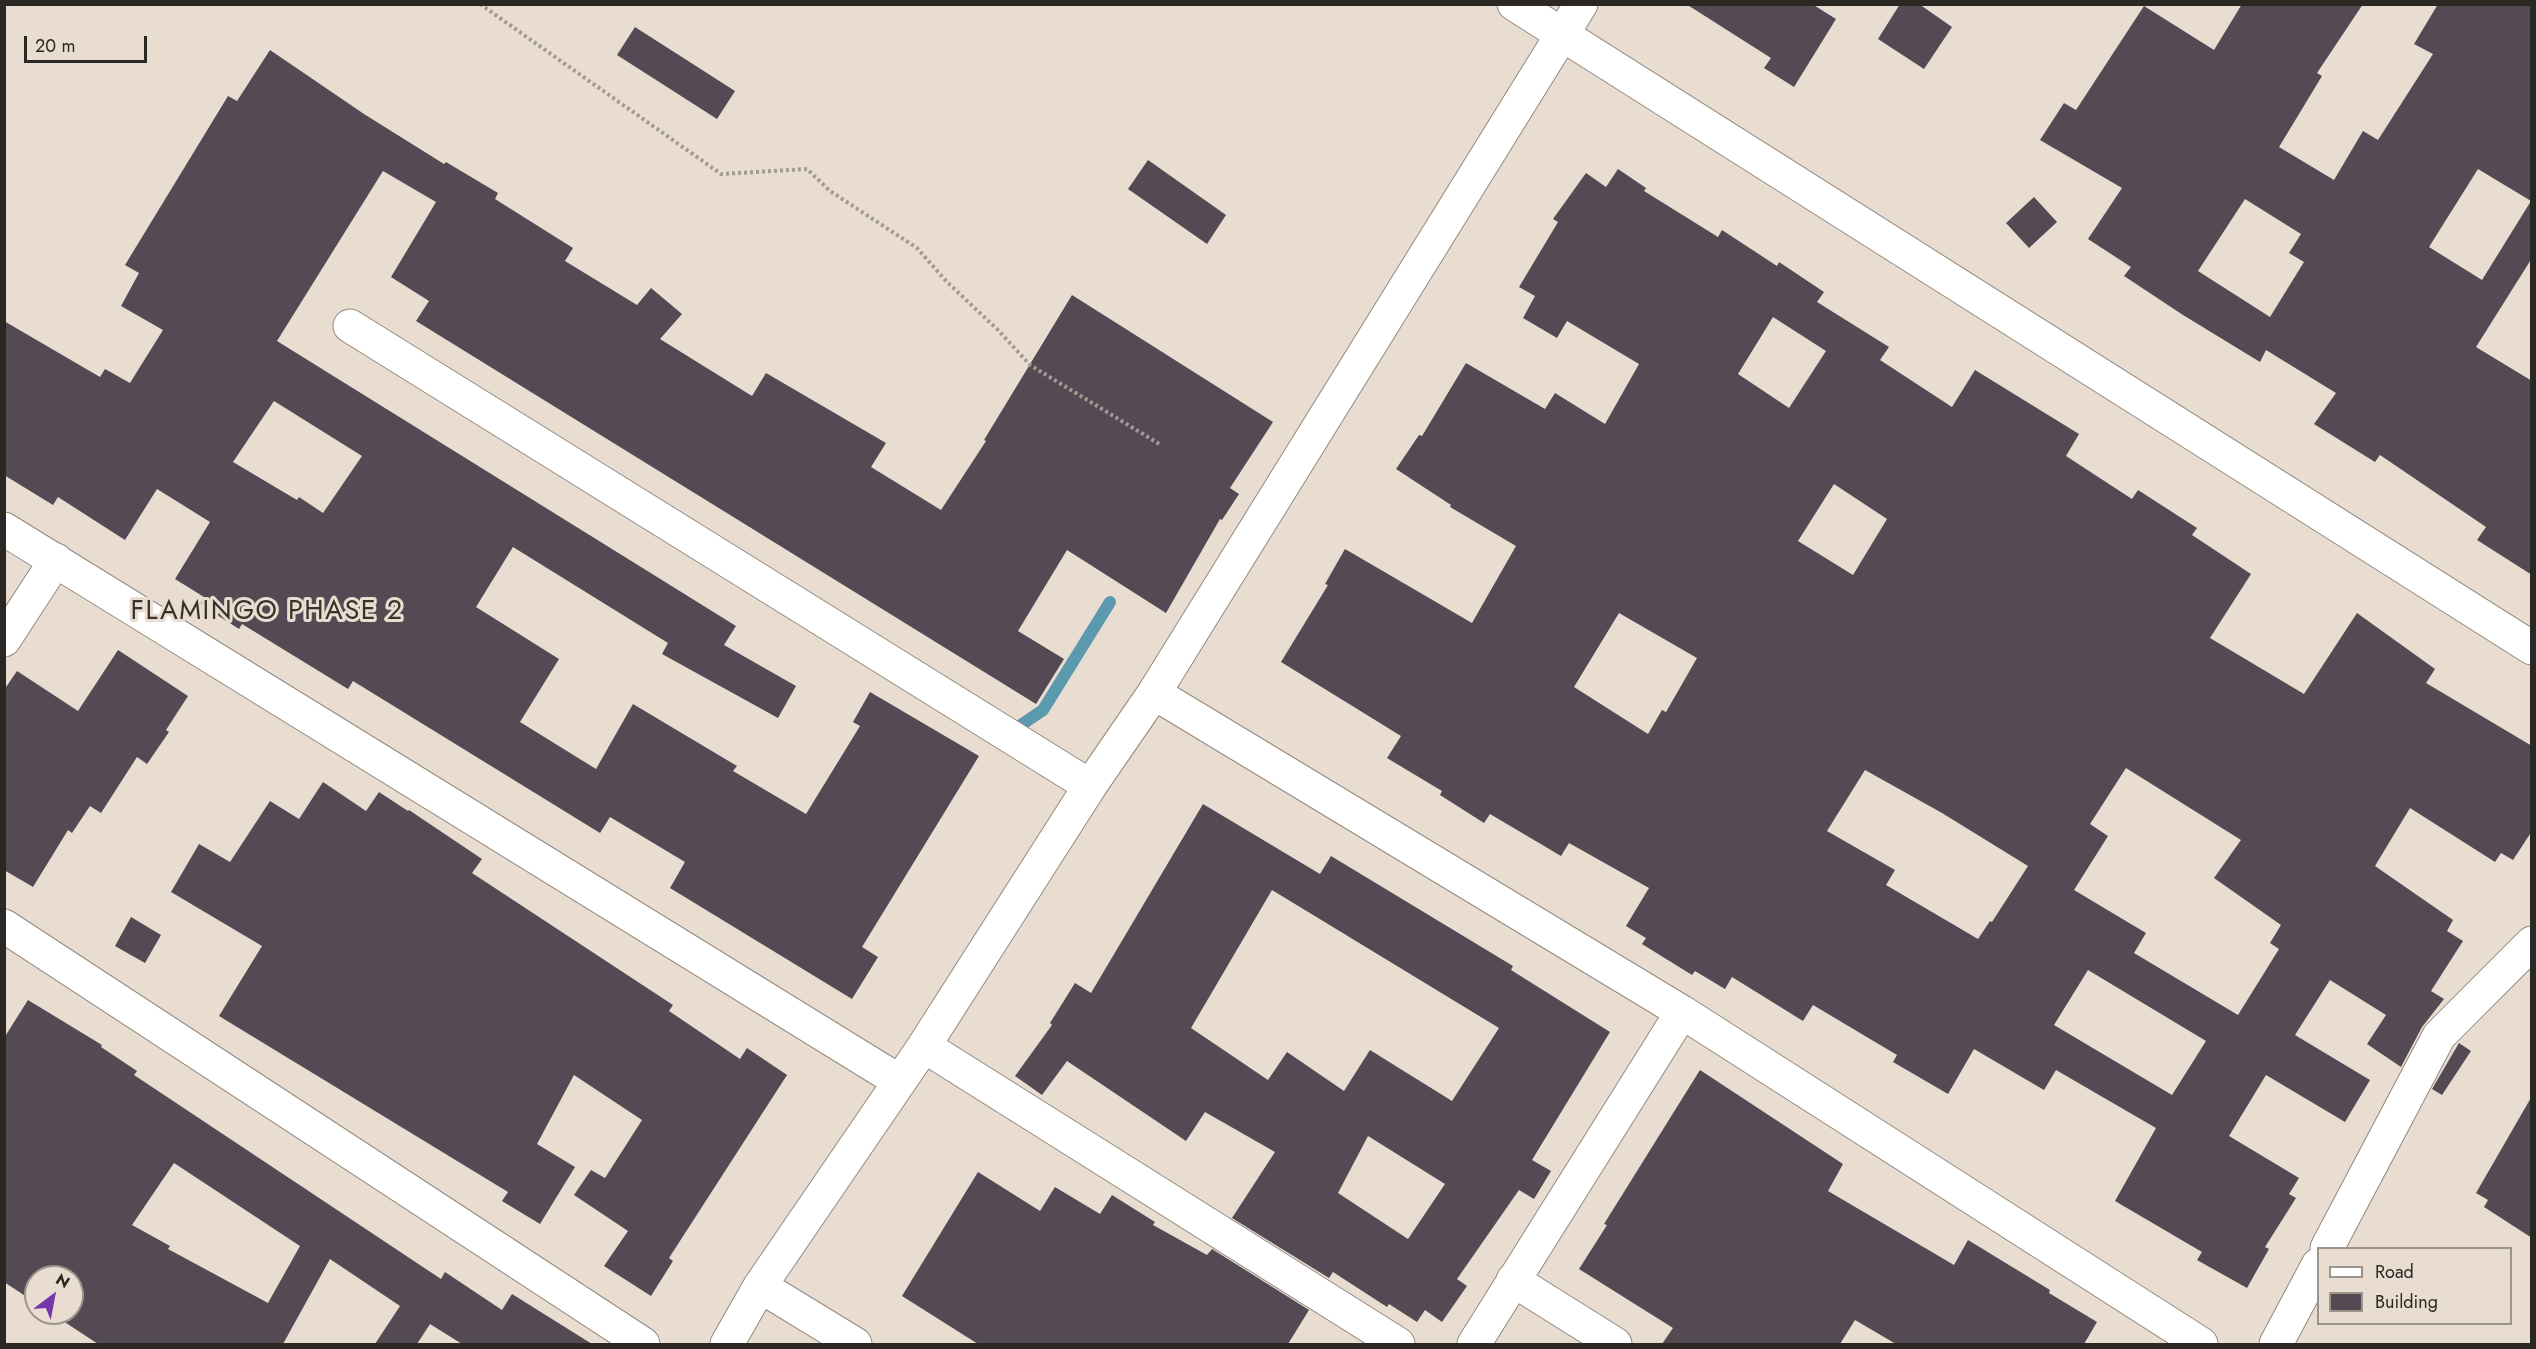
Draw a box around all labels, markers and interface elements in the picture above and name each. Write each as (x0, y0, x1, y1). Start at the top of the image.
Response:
scale bar (27, 24, 150, 62)
text: 20 m (35, 33, 75, 59)
district label: FLAMINGO PHASE 2 (130, 596, 404, 628)
legend (2317, 1247, 2512, 1325)
text: Road (2375, 1259, 2414, 1285)
north arrow (24, 1265, 84, 1325)
text: N (51, 1268, 74, 1294)
text: Building (2375, 1289, 2438, 1315)

